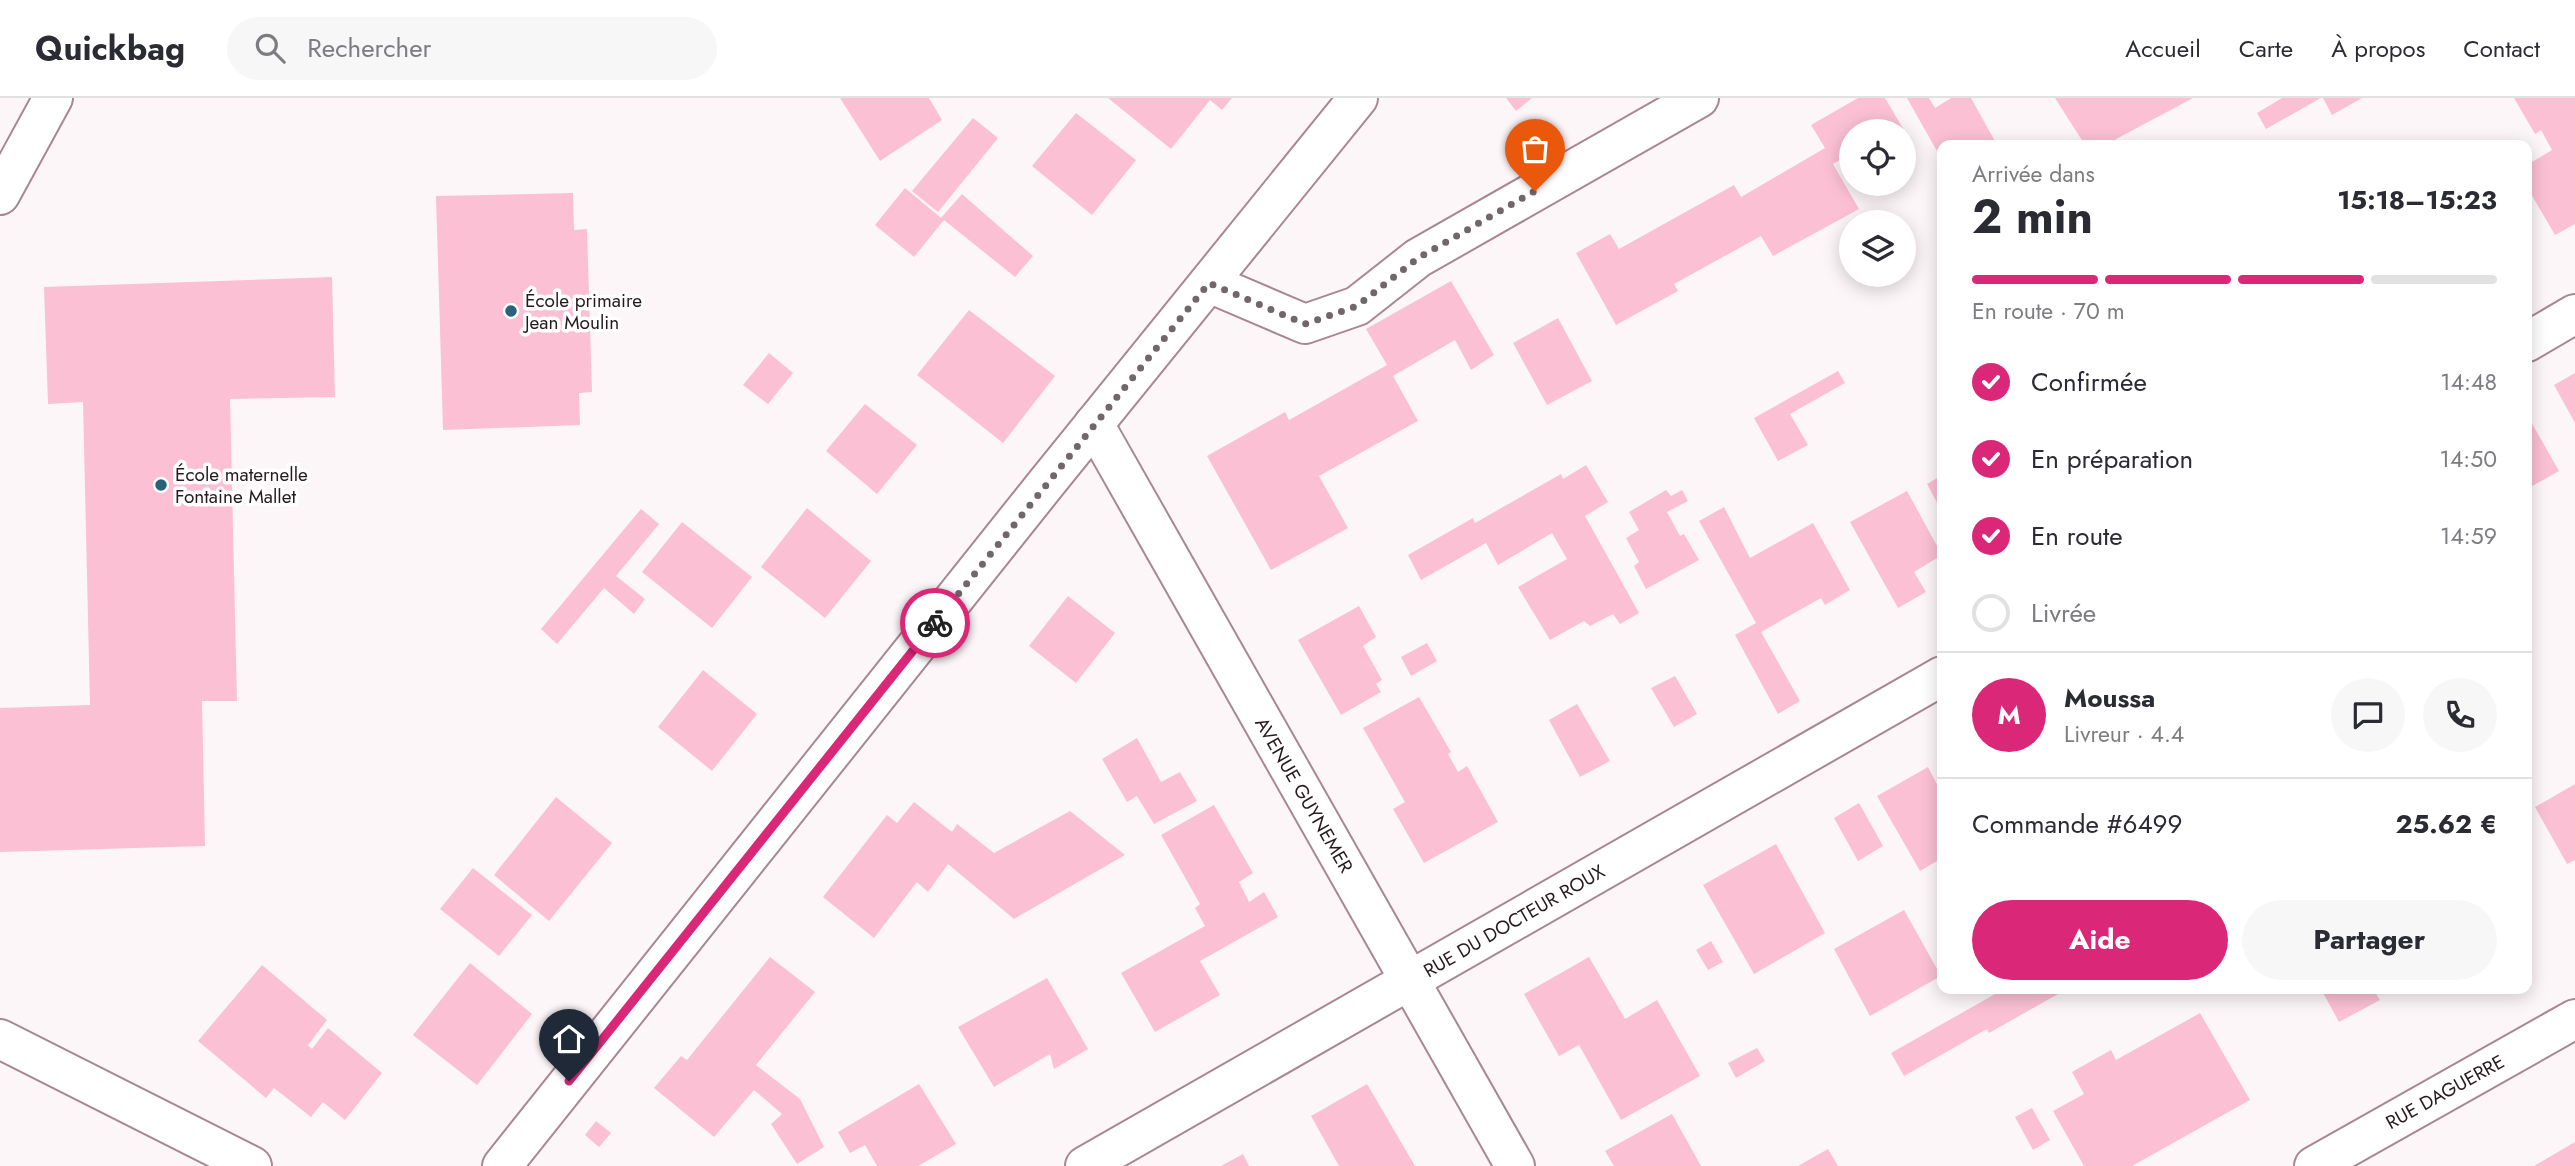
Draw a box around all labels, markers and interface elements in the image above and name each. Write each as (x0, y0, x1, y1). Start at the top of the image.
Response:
search box (227, 17, 717, 80)
text: Quickbag (35, 25, 185, 72)
icon: search (251, 29, 289, 67)
text: Rechercher (307, 29, 432, 67)
text: Accueil (2125, 31, 2201, 66)
text: Carte (2239, 31, 2293, 66)
text: À propos (2331, 31, 2425, 66)
text: Contact (2463, 31, 2540, 66)
pin (1505, 119, 1565, 191)
map controls (1839, 119, 1916, 287)
button: locate (1839, 119, 1916, 196)
icon: bag (1516, 130, 1554, 168)
text: Arrivée dans (1972, 157, 2095, 191)
text: 15:18–15:23 (2337, 181, 2497, 219)
text: 2 min (1972, 184, 2093, 250)
button: layers (1839, 210, 1916, 287)
place label: École primaire Jean Moulin (522, 287, 642, 336)
text: En route · 70 m (1972, 294, 2125, 328)
marker: École primaire Jean Moulin (503, 303, 519, 319)
icon: check (1972, 363, 2010, 401)
text: Confirmée (2031, 363, 2147, 401)
text: 14:48 (2440, 365, 2497, 399)
icon: check (1972, 440, 2010, 478)
text: En préparation (2031, 440, 2193, 478)
text: 14:50 (2440, 442, 2497, 476)
place label: École maternelle Fontaine Mallet (175, 461, 308, 510)
marker: École maternelle Fontaine Mallet (153, 477, 169, 493)
icon: check (1972, 517, 2010, 555)
text: En route (2031, 517, 2123, 555)
text: 14:59 (2440, 519, 2497, 553)
courier (900, 588, 970, 658)
text: Livrée (2031, 594, 2096, 632)
icon: bike (916, 604, 954, 642)
button: chat (2331, 678, 2405, 752)
button: phone (2423, 678, 2497, 752)
text: Moussa (2064, 679, 2155, 717)
text: M (1997, 696, 2021, 734)
street label: AVENUE GUYNEMER (1248, 712, 1360, 878)
text: Livreur · 4.4 (2064, 717, 2184, 751)
text: Commande #6499 (1972, 805, 2183, 843)
text: 25.62 € (2396, 805, 2497, 843)
street label: RUE DU DOCTEUR ROUX (1418, 858, 1610, 984)
button: Aide (1972, 900, 2228, 980)
button: Partager (2242, 900, 2497, 980)
pin (539, 1009, 599, 1081)
icon: home (550, 1020, 588, 1058)
street label: RUE DAGUERRE (2381, 1048, 2509, 1136)

